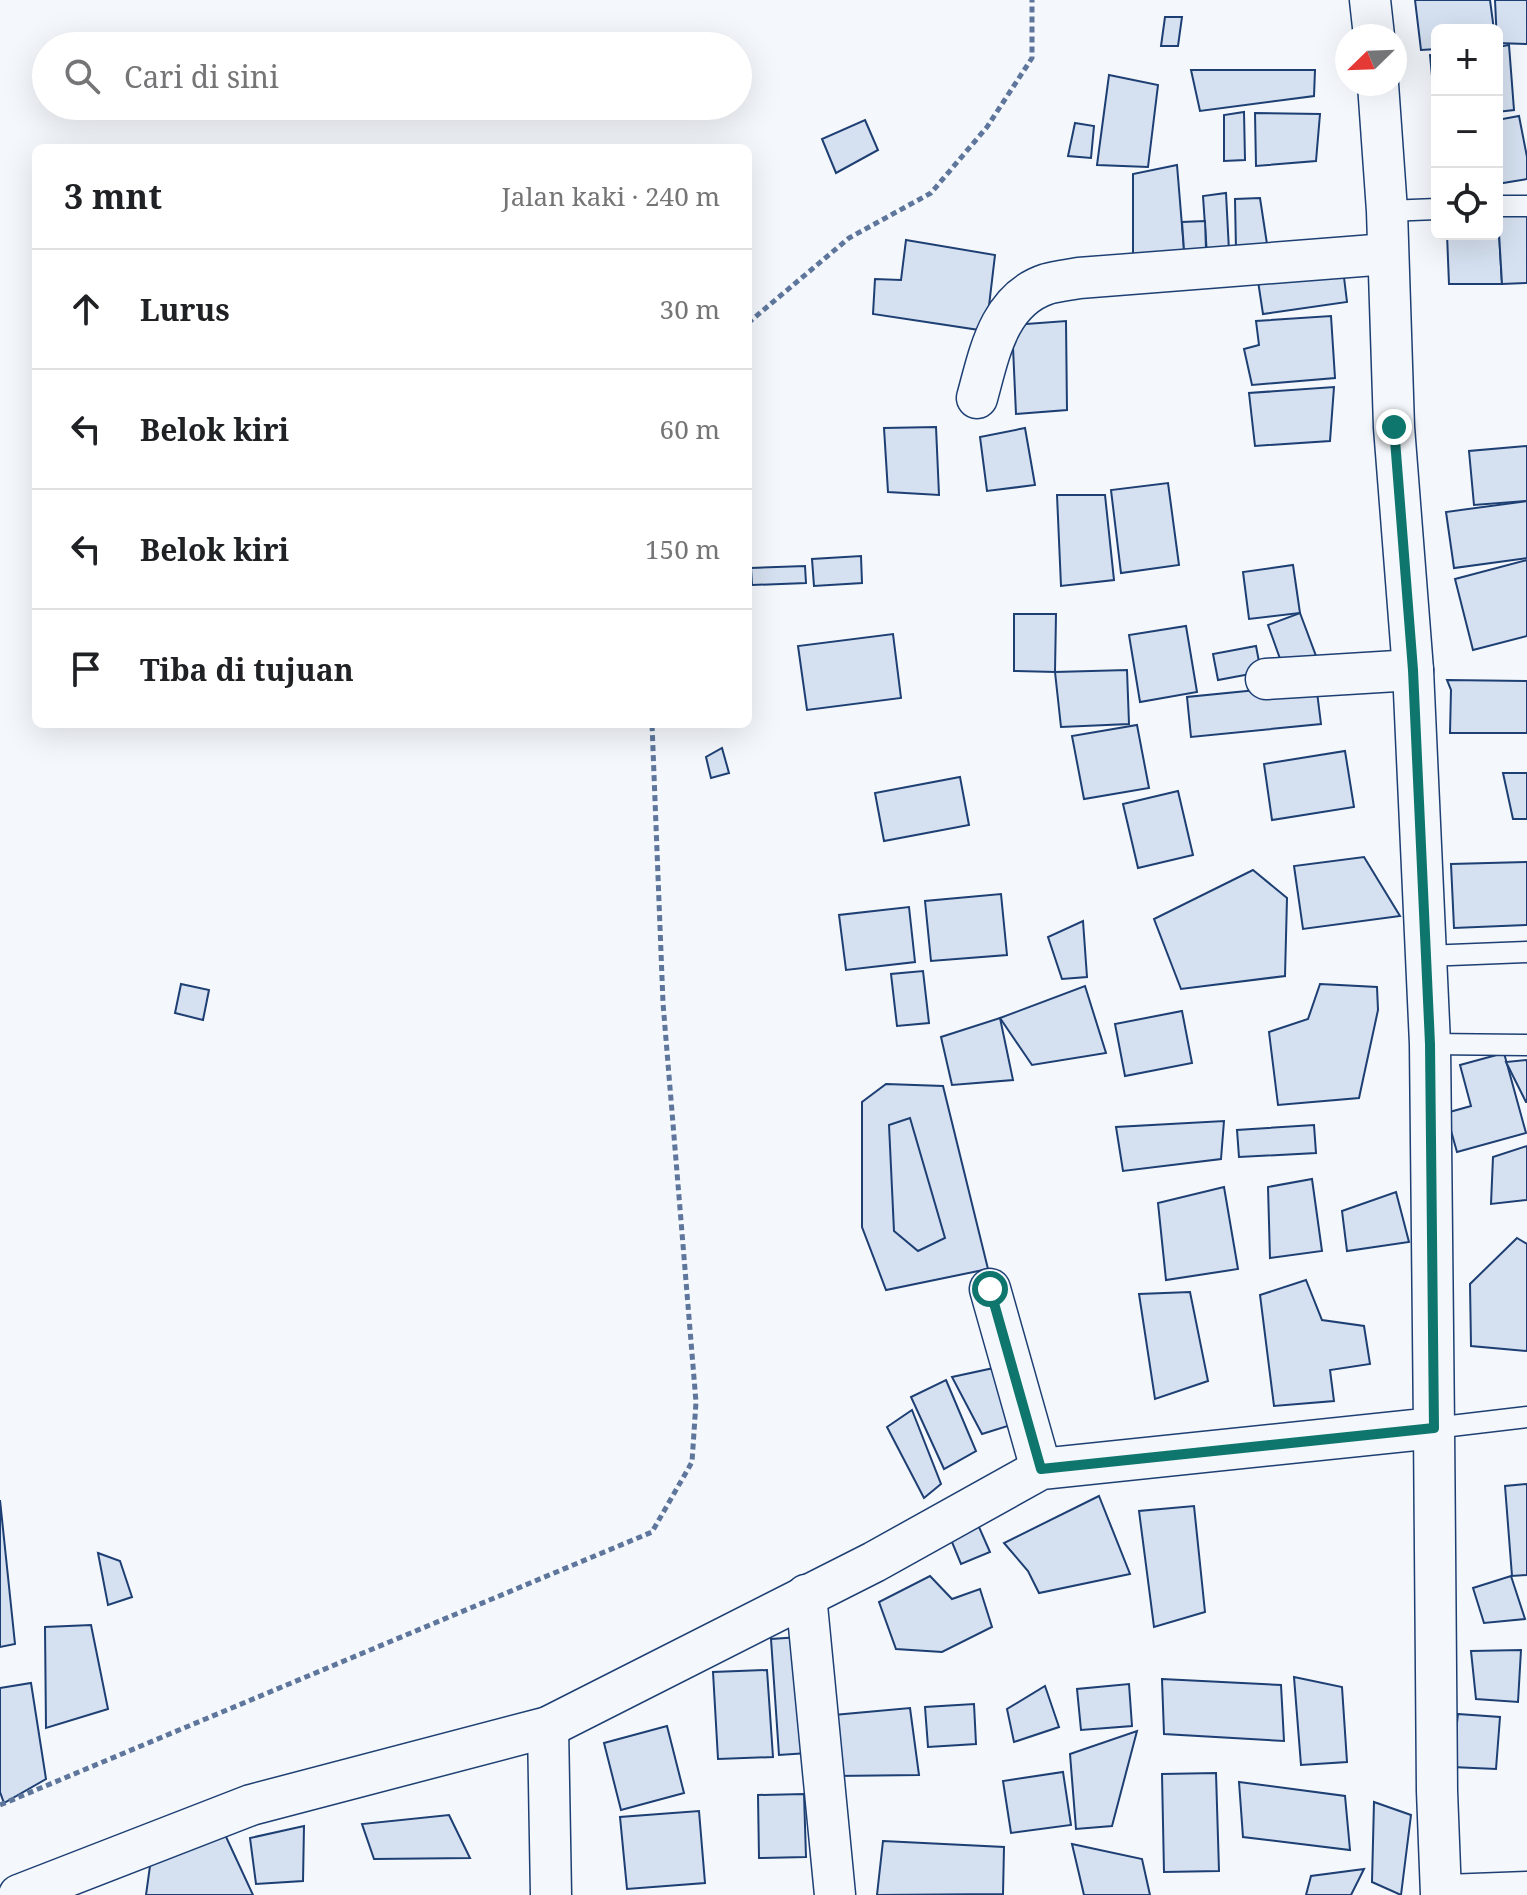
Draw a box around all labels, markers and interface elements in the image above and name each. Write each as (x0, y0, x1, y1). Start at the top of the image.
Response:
north arrow (1335, 24, 1407, 96)
map controls (1431, 24, 1503, 240)
button: + (1431, 24, 1503, 96)
search box (32, 32, 752, 120)
icon: search (60, 54, 104, 98)
text: Cari di sini (124, 56, 279, 97)
button: − (1431, 96, 1503, 168)
button: locate (1431, 168, 1503, 240)
text: 3 mnt (64, 173, 162, 219)
text: Jalan kaki · 240 m (502, 178, 720, 214)
icon: ahead (64, 287, 108, 331)
text: Lurus (140, 289, 230, 330)
text: 30 m (660, 291, 720, 327)
icon: left (64, 407, 108, 451)
text: Belok kiri (140, 409, 289, 450)
route end (1376, 409, 1412, 445)
text: 60 m (660, 411, 720, 447)
icon: left (64, 527, 108, 571)
text: Belok kiri (140, 529, 289, 570)
text: 150 m (645, 531, 720, 567)
icon: arrive (64, 647, 108, 691)
text: Tiba di tujuan (140, 649, 354, 690)
route start (972, 1271, 1008, 1307)

